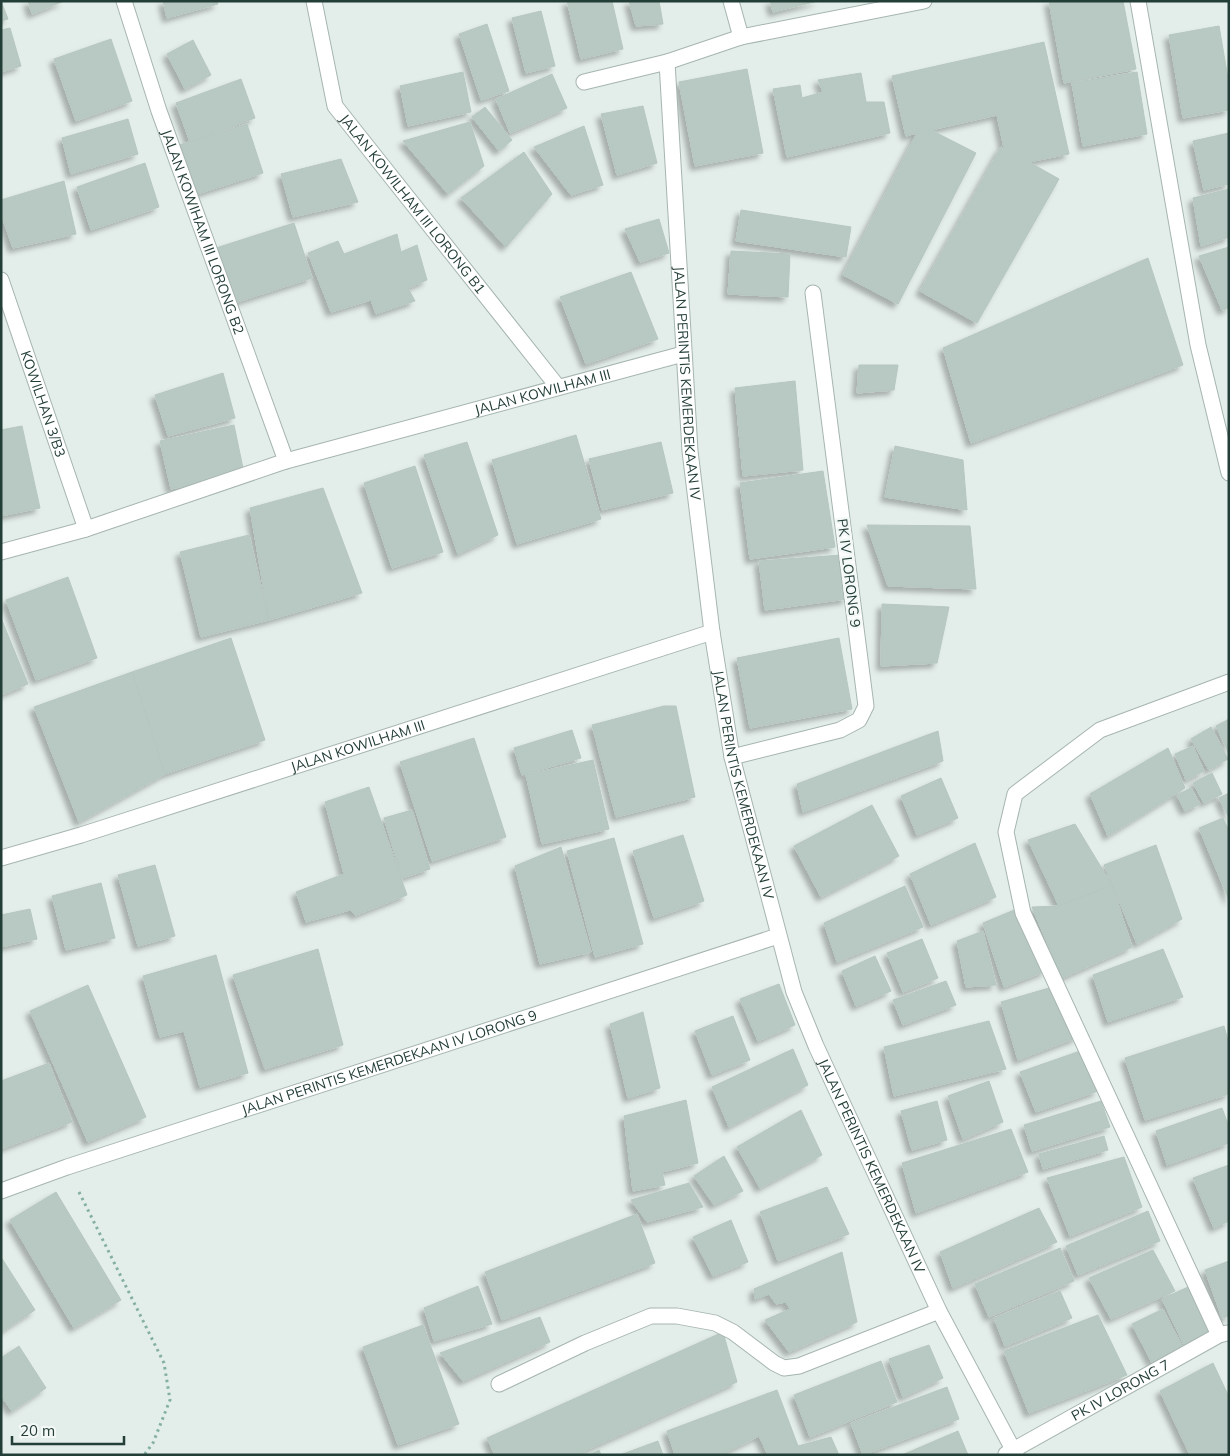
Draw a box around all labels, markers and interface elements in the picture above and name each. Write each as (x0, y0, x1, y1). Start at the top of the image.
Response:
street label: JALAN KOWILHAM III LORONG B1 (336, 110, 490, 297)
street label: JALAN KOWIHAM III LORONG B2 (157, 127, 248, 337)
street label: JALAN PERINTIS KEMERDEKAAN IV (670, 266, 705, 502)
street label: KOWILHAN 3/B3 (17, 348, 70, 460)
street label: JALAN KOWILHAM III (472, 365, 613, 419)
street label: PK IV LORONG 9 (833, 517, 865, 629)
street label: JALAN PERINTIS KEMERDEKAAN IV (709, 669, 778, 901)
street label: JALAN KOWILHAM III (288, 716, 427, 776)
street label: JALAN PERINTIS KEMERDEKAAN IV LORONG 9 (239, 1006, 539, 1119)
street label: JALAN PERINTIS KEMERDEKAAN IV (814, 1056, 929, 1276)
street label: PK IV LORONG 7 (1068, 1355, 1173, 1425)
scale bar (12, 1414, 125, 1446)
text: 20 m (20, 1421, 55, 1440)

